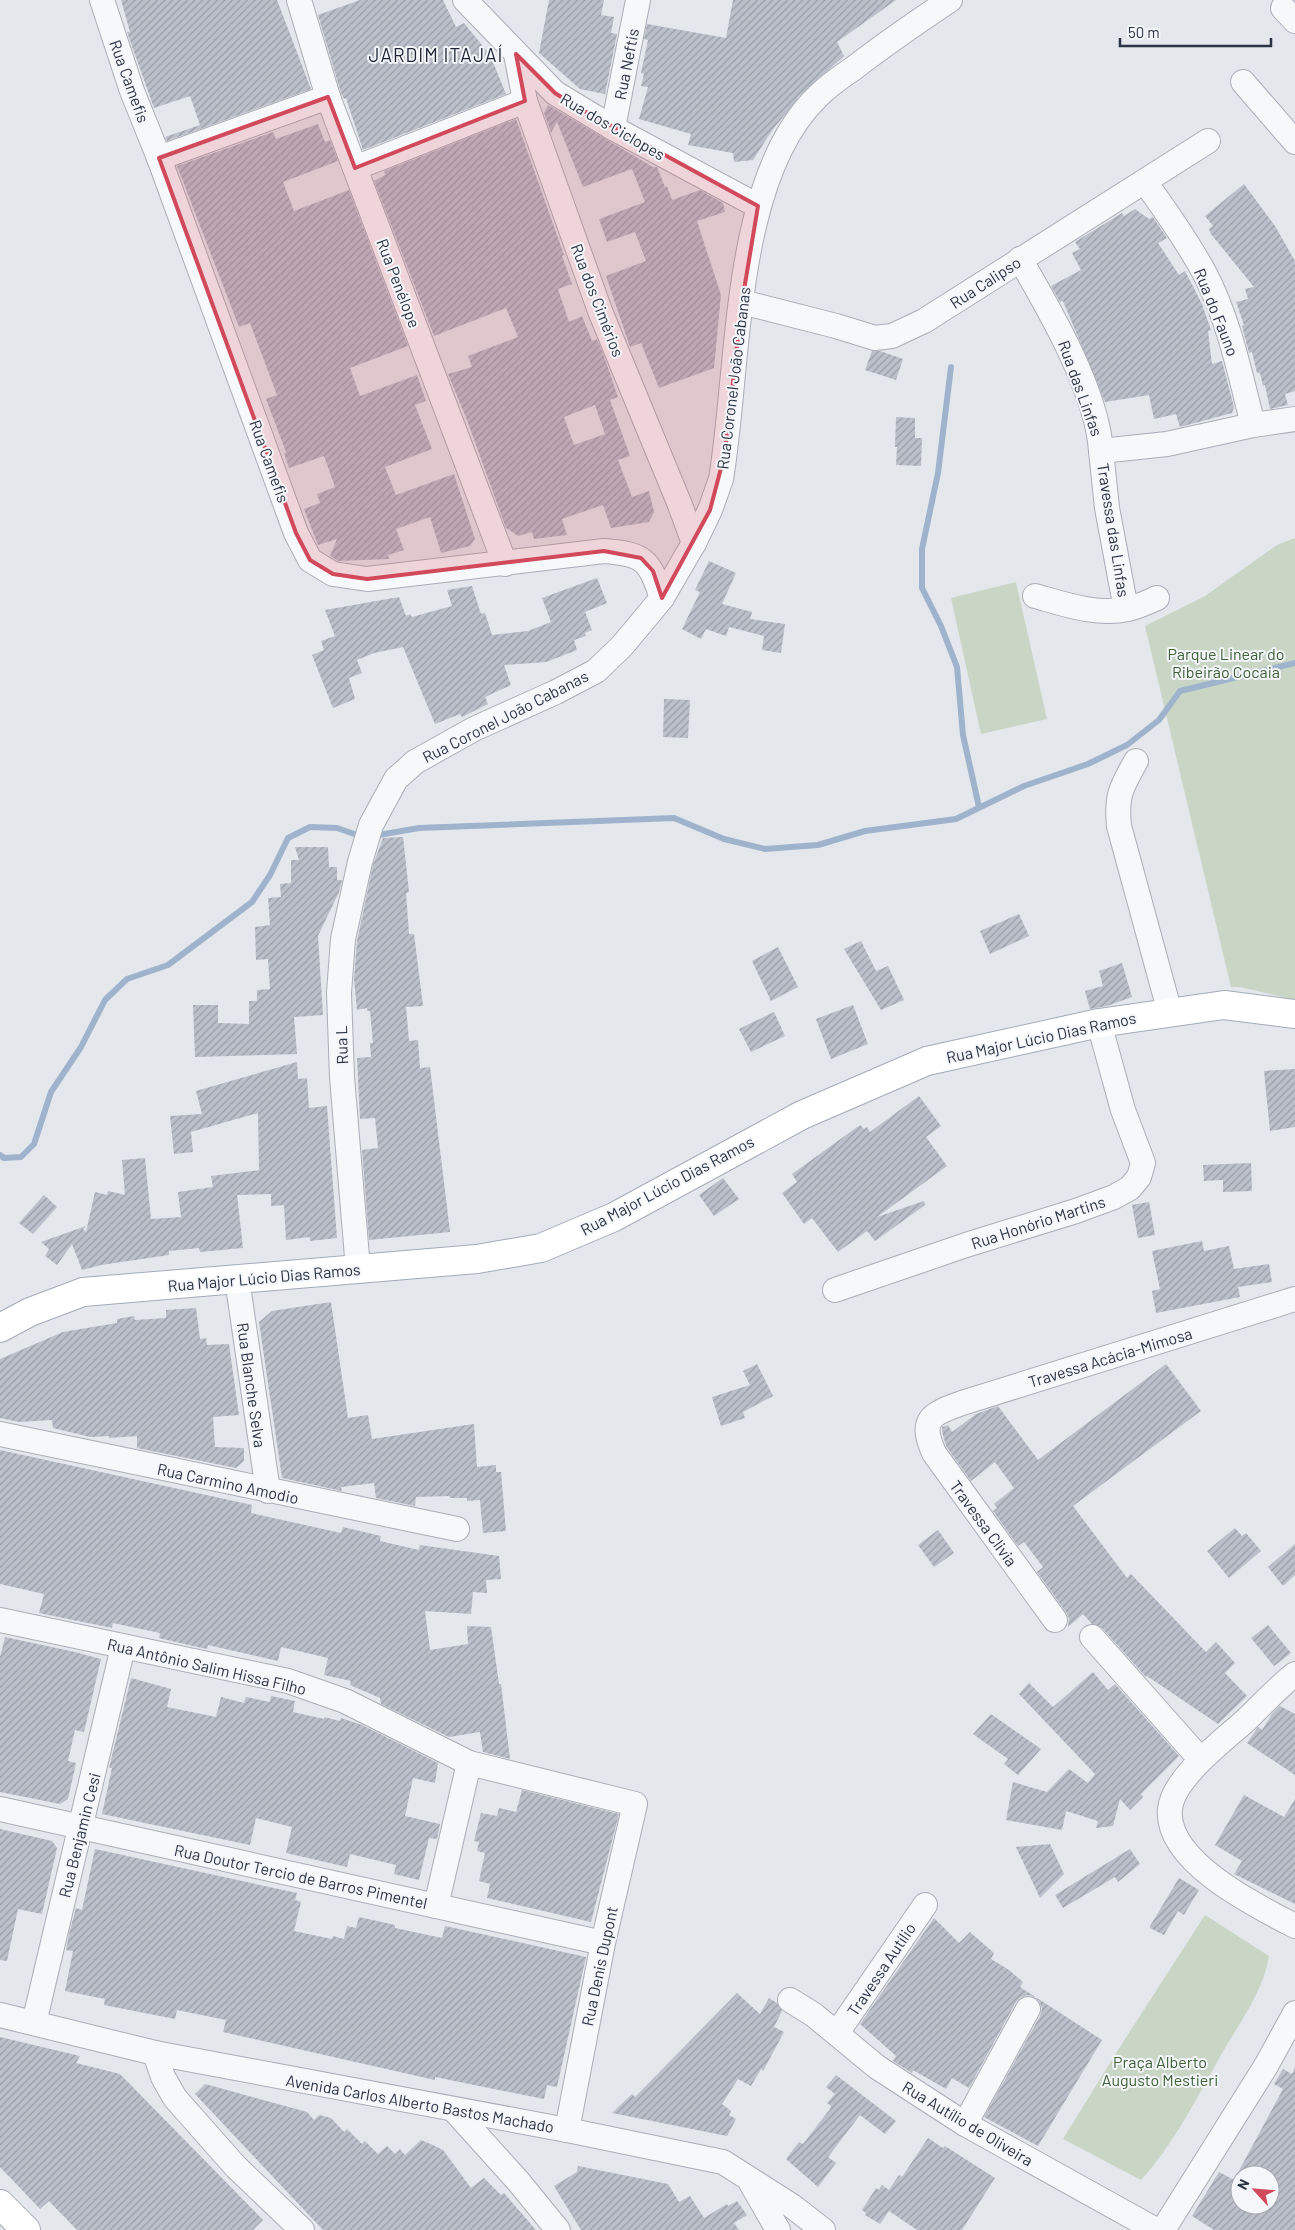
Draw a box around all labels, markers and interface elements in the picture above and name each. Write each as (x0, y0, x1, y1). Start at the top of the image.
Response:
scale bar (1120, 15, 1271, 47)
text: 50 m (1128, 23, 1160, 41)
street label: Rua Neftis (610, 27, 642, 101)
street label: Rua Camefis (106, 37, 154, 125)
district label: JARDIM ITAJAÍ (369, 43, 503, 66)
street label: Rua dos Ciclopes (557, 88, 669, 164)
street label: Rua Penélope (373, 236, 425, 330)
street label: Rua dos Cimérios (568, 241, 628, 359)
street label: Rua Calipso (946, 252, 1024, 312)
street label: Rua do Fauno (1191, 265, 1243, 359)
street label: Rua Coronel João Cabanas (712, 286, 754, 470)
street label: Rua das Linfas (1055, 337, 1107, 439)
street label: Rua Camefis (246, 417, 294, 505)
street label: Travessa das Linfas (1094, 462, 1134, 598)
park label: Parque Linear do Ribeirão Cocaia (1167, 644, 1285, 681)
street label: Rua Coronel João Cabanas (419, 666, 591, 766)
street label: Rua Major Lúcio Dias Ramos (944, 1008, 1138, 1066)
street label: Rua L (331, 1025, 351, 1065)
street label: Rua Major Lúcio Dias Ramos (577, 1131, 757, 1239)
street label: Rua Honório Martins (969, 1191, 1107, 1253)
street label: Rua Major Lúcio Dias Ramos (167, 1259, 361, 1295)
street label: Rua Blanche Selva (234, 1321, 270, 1449)
street label: Travessa Acácia-Mimosa (1026, 1323, 1194, 1391)
street label: Rua Carmino Amodio (156, 1459, 300, 1507)
street label: Travessa Clivia (946, 1476, 1022, 1570)
street label: Rua Antônio Salim Hissa Filho (106, 1634, 308, 1698)
street label: Rua Benjamin Cesi (54, 1771, 104, 1899)
street label: Rua Doutor Tercio de Barros Pimentel (173, 1840, 429, 1912)
street label: Rua Denis Dupont (577, 1904, 621, 2028)
street label: Travessa Autílio (843, 1919, 919, 2019)
park label: Praça Alberto Augusto Mestieri (1102, 2052, 1218, 2089)
street label: Avenida Carlos Alberto Bastos Machado (284, 2070, 556, 2136)
street label: Rua Autílio de Oliveira (899, 2076, 1037, 2170)
north arrow (1230, 2165, 1280, 2215)
text: N (1233, 2176, 1253, 2192)

